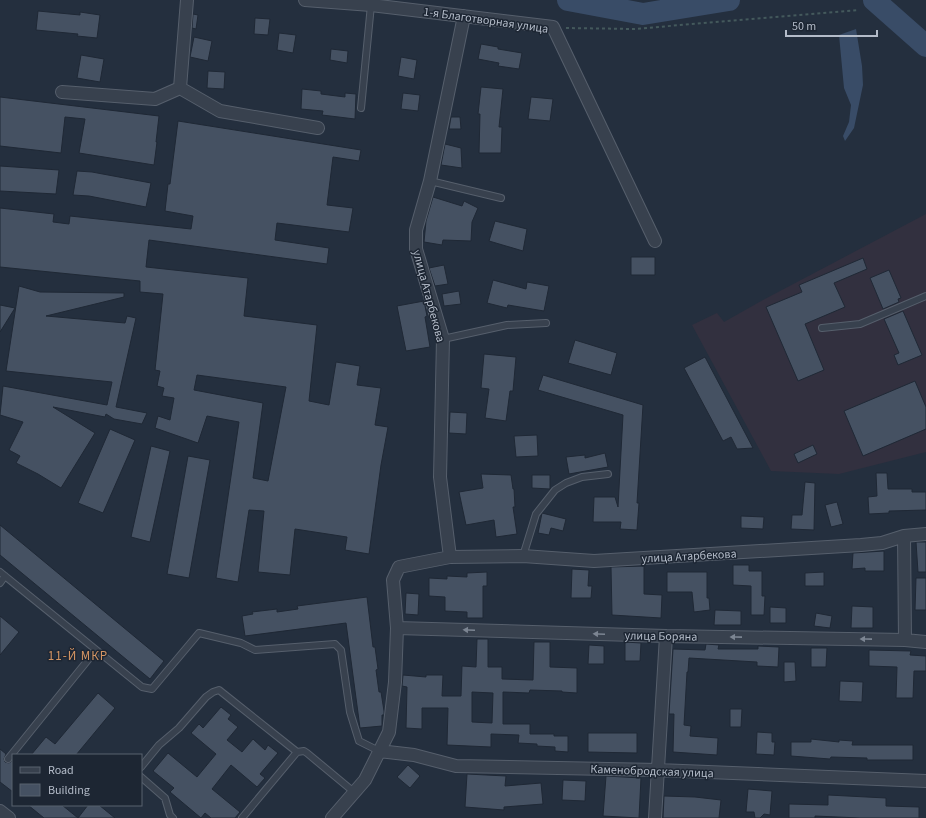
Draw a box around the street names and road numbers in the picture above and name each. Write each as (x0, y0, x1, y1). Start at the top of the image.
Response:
street label: 1-я Благотворная улица (422, 3, 549, 38)
street label: улица Атарбекова (408, 248, 449, 344)
street label: улица Атарбекова (641, 546, 737, 567)
street label: улица Боряна (624, 627, 698, 646)
street label: Каменобродская улица (590, 761, 714, 782)

